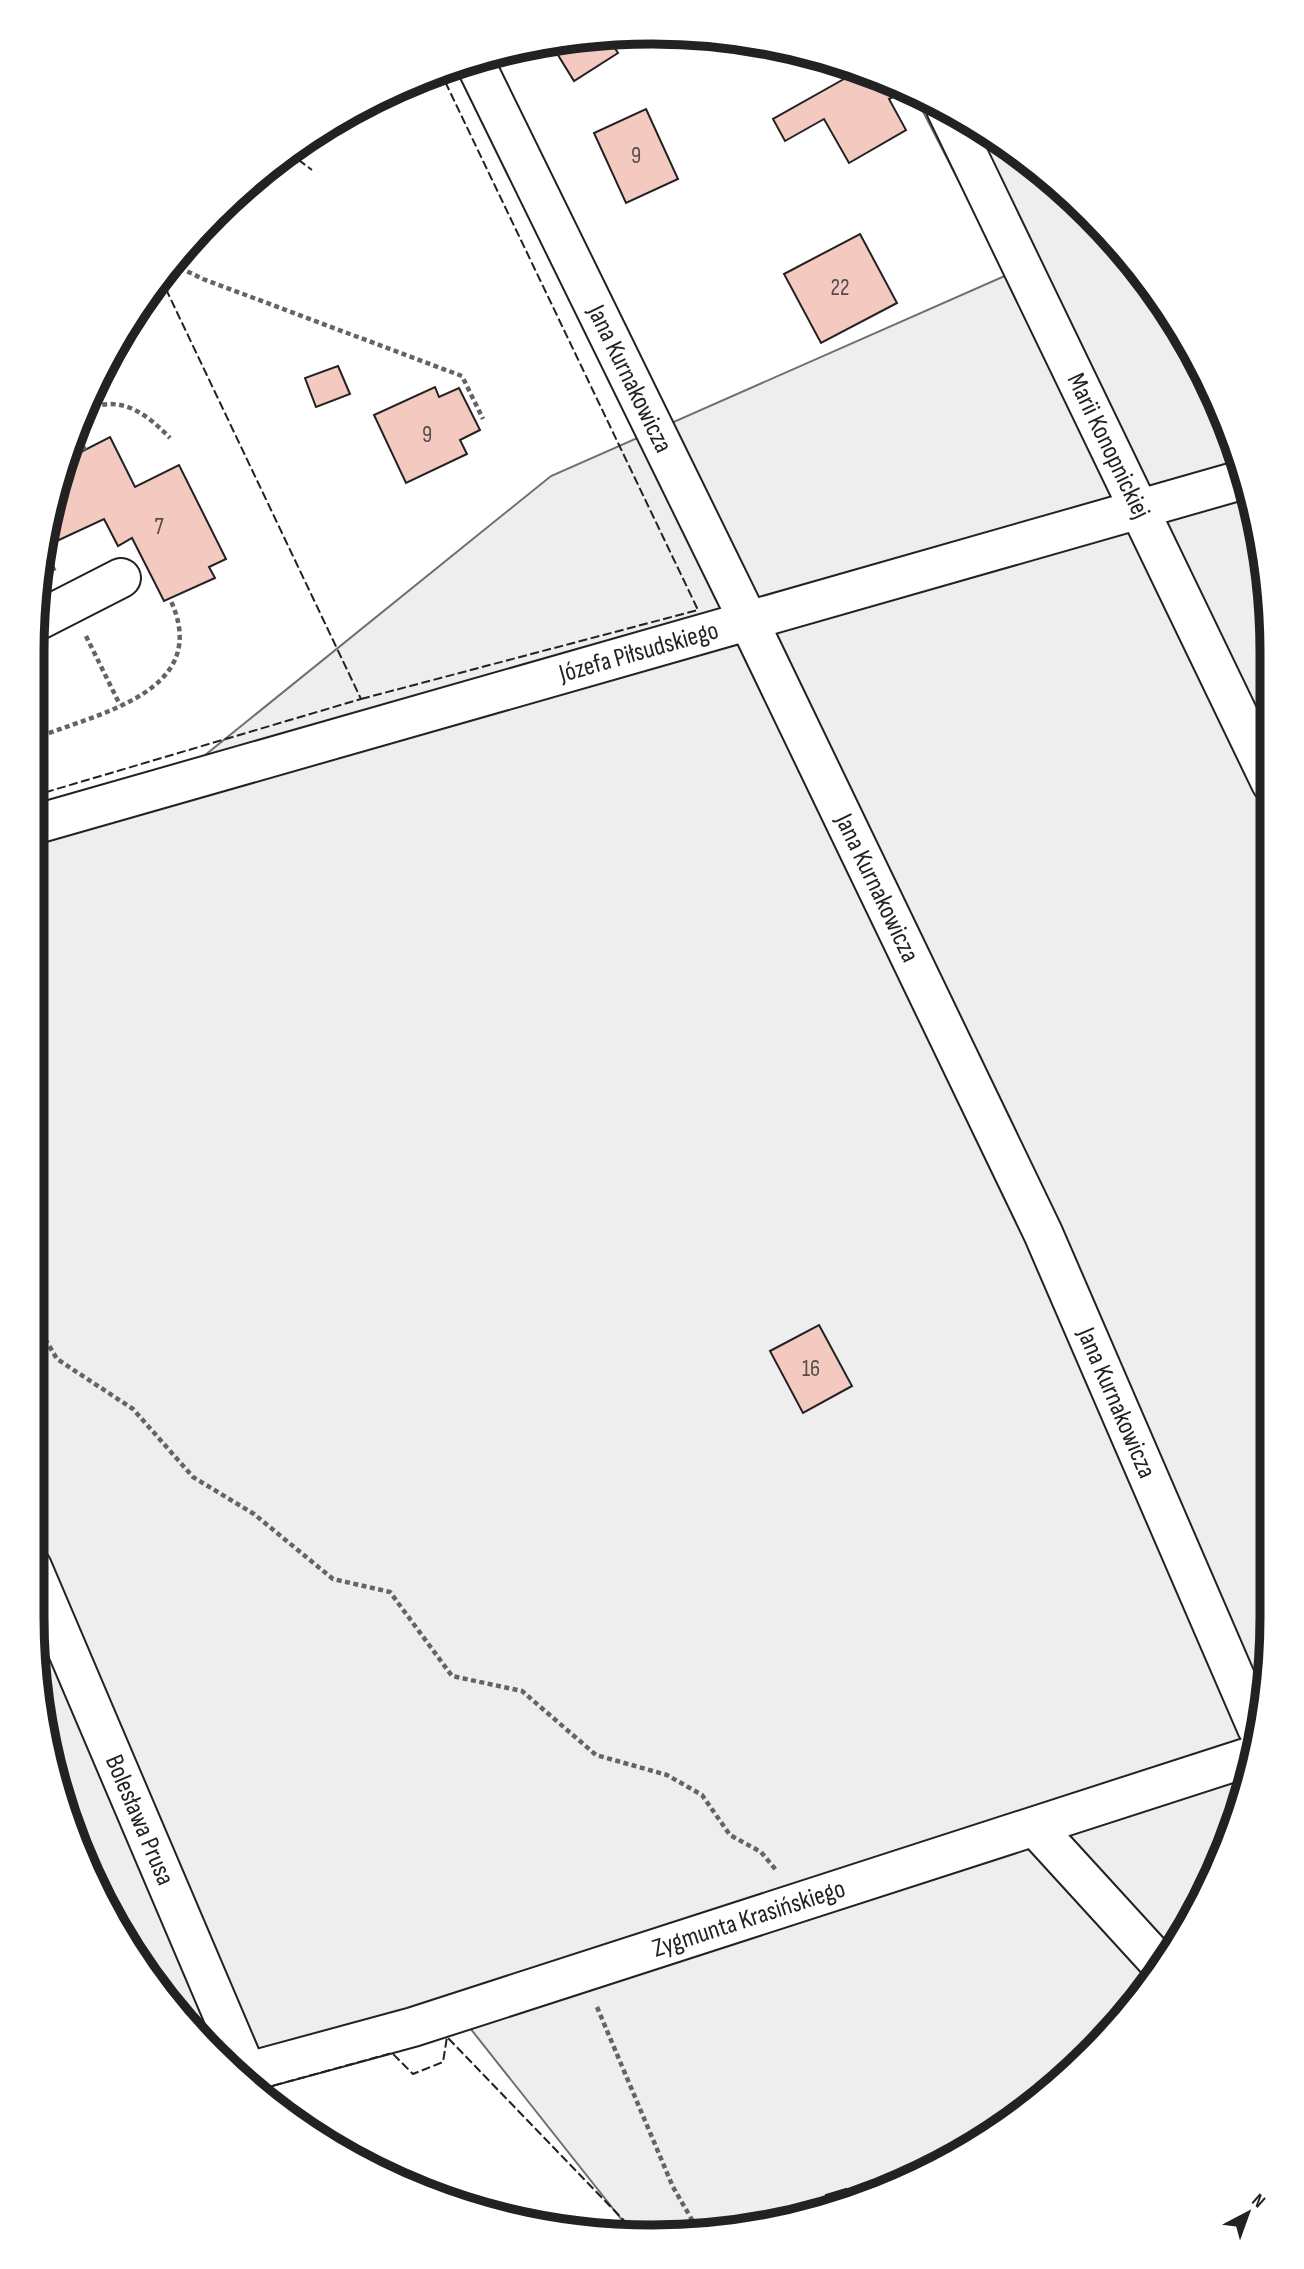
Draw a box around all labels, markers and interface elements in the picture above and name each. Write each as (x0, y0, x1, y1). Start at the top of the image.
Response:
house number: 9 (631, 142, 641, 170)
house number: 22 (831, 274, 849, 302)
street label: Jana Kurnakowicza (580, 299, 679, 458)
street label: Marii Konopnickiej (1060, 368, 1157, 524)
house number: 9 (422, 421, 432, 449)
house number: 7 (154, 513, 164, 541)
street label: Józefa Piłsudskiego (555, 615, 722, 690)
street label: Jana Kurnakowicza (828, 808, 926, 967)
street label: Jana Kurnakowicza (1070, 1322, 1163, 1483)
house number: 16 (802, 1355, 820, 1383)
street label: Bolesława Prusa (98, 1750, 181, 1890)
street label: Zygmunta Krasińskiego (649, 1873, 849, 1964)
north arrow (1213, 2178, 1283, 2248)
text: N (1247, 2189, 1270, 2213)

